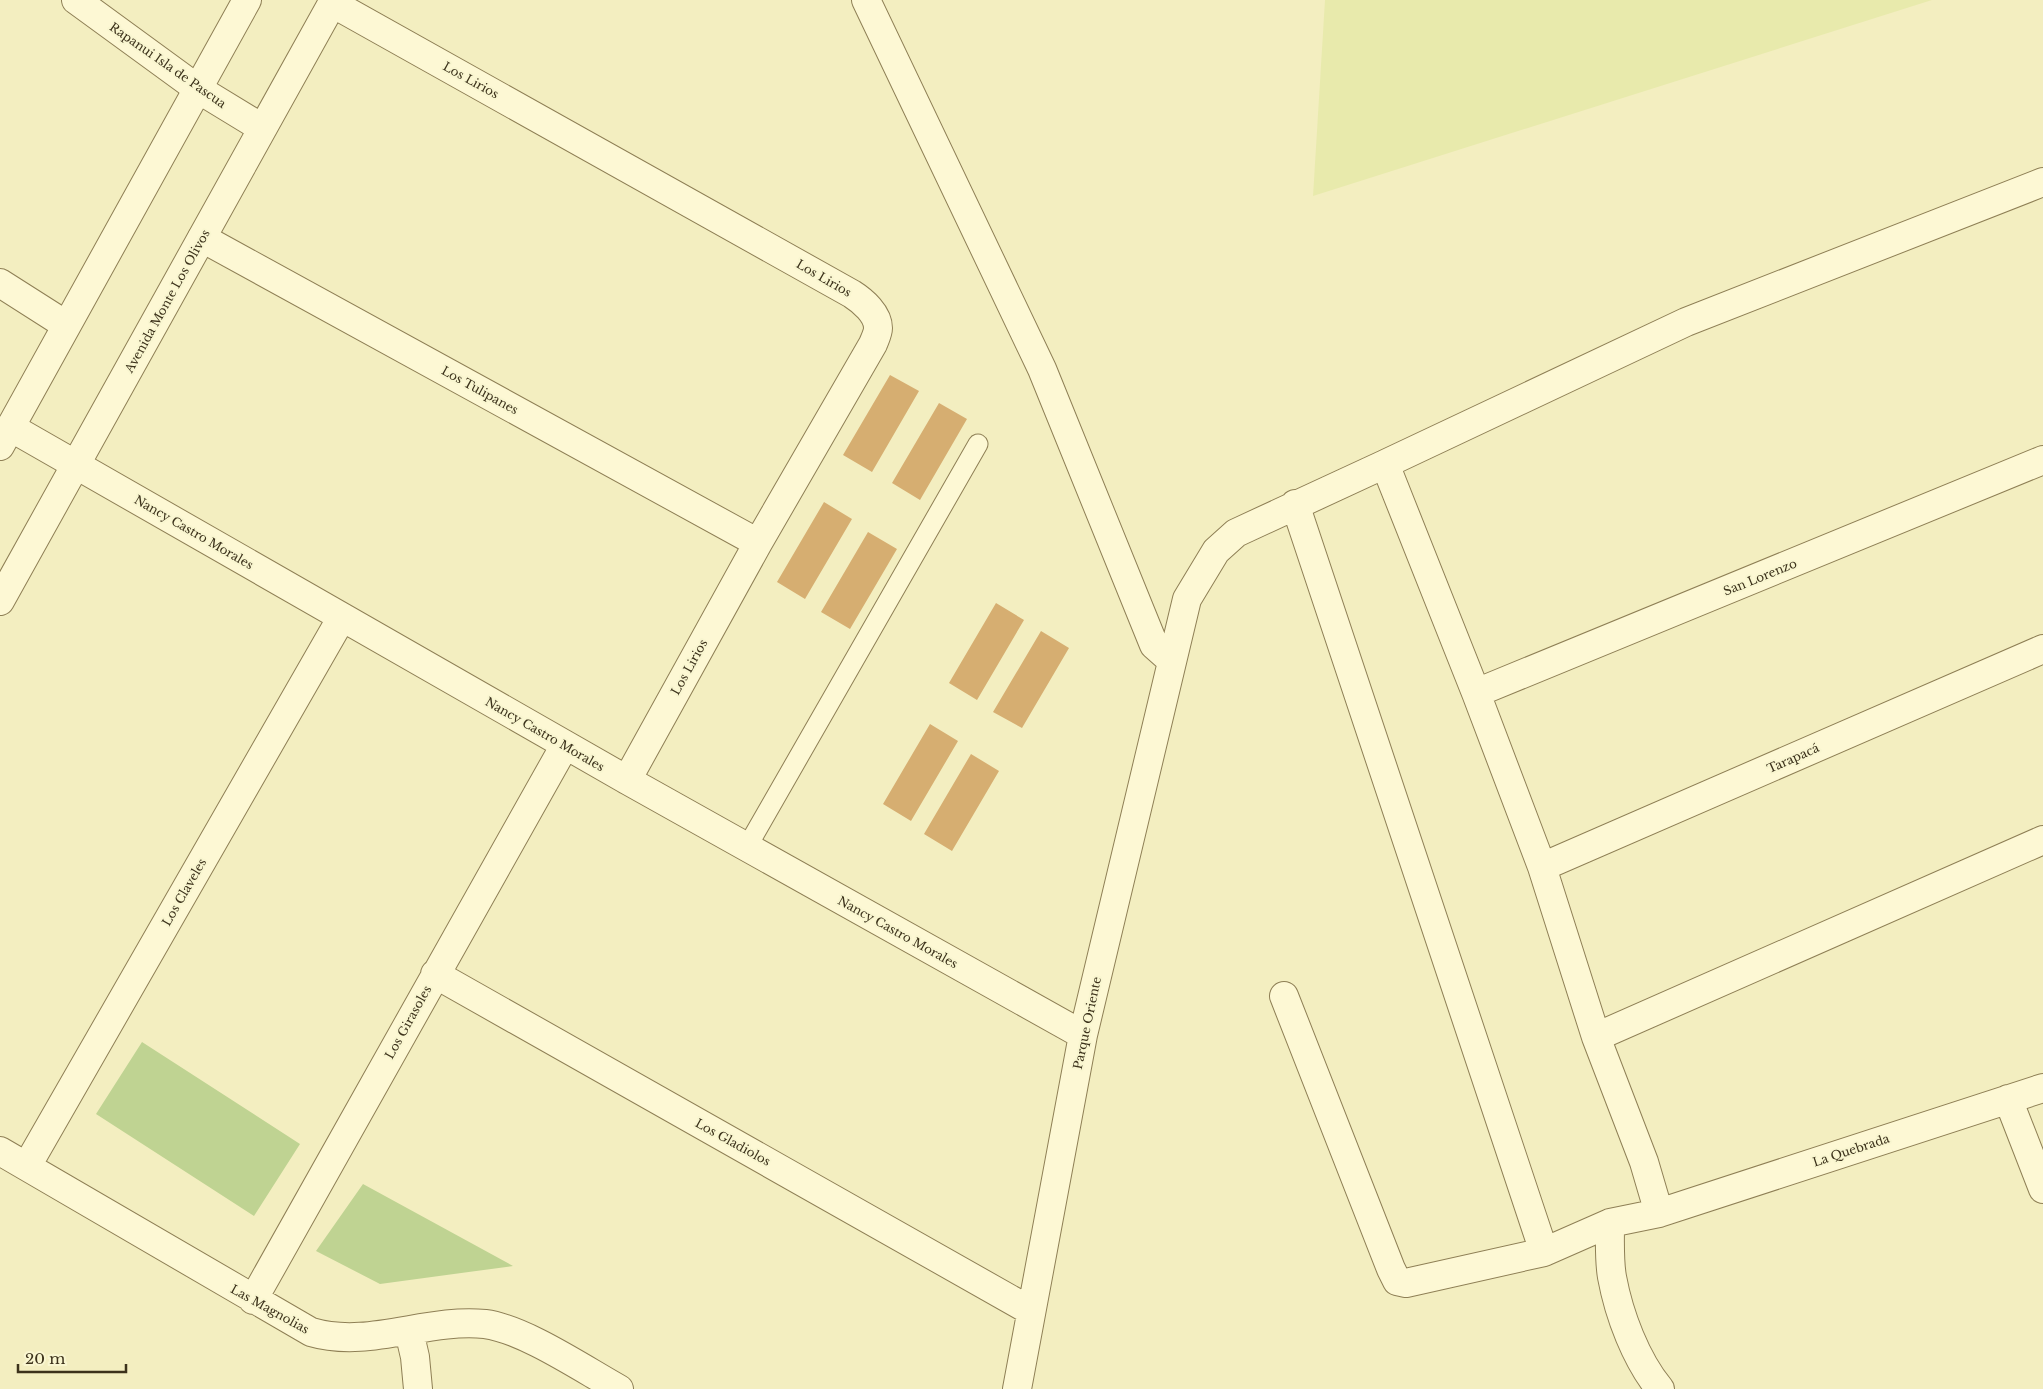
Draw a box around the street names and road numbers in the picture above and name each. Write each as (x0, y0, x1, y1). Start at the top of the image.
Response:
street label: Rapanui Isla de Pascua (107, 19, 229, 111)
street label: Los Lirios (441, 59, 501, 101)
street label: Avenida Monte Los Olivos (121, 227, 213, 376)
street label: Los Lirios (794, 256, 854, 300)
street label: Los Tulipanes (439, 363, 521, 417)
street label: Nancy Castro Morales (132, 492, 256, 572)
street label: San Lorenzo (1721, 555, 1799, 599)
street label: Los Lirios (668, 637, 710, 697)
street label: Nancy Castro Morales (483, 694, 607, 774)
street label: Tarapacá (1765, 740, 1822, 776)
street label: Los Claveles (159, 856, 209, 928)
street label: Nancy Castro Morales (835, 893, 961, 971)
street label: Parque Oriente (1070, 975, 1104, 1071)
street label: Los Girasoles (382, 983, 434, 1061)
street label: Los Gladiolos (693, 1115, 773, 1169)
street label: La Quebrada (1811, 1130, 1892, 1169)
street label: Las Magnolias (228, 1281, 312, 1337)

